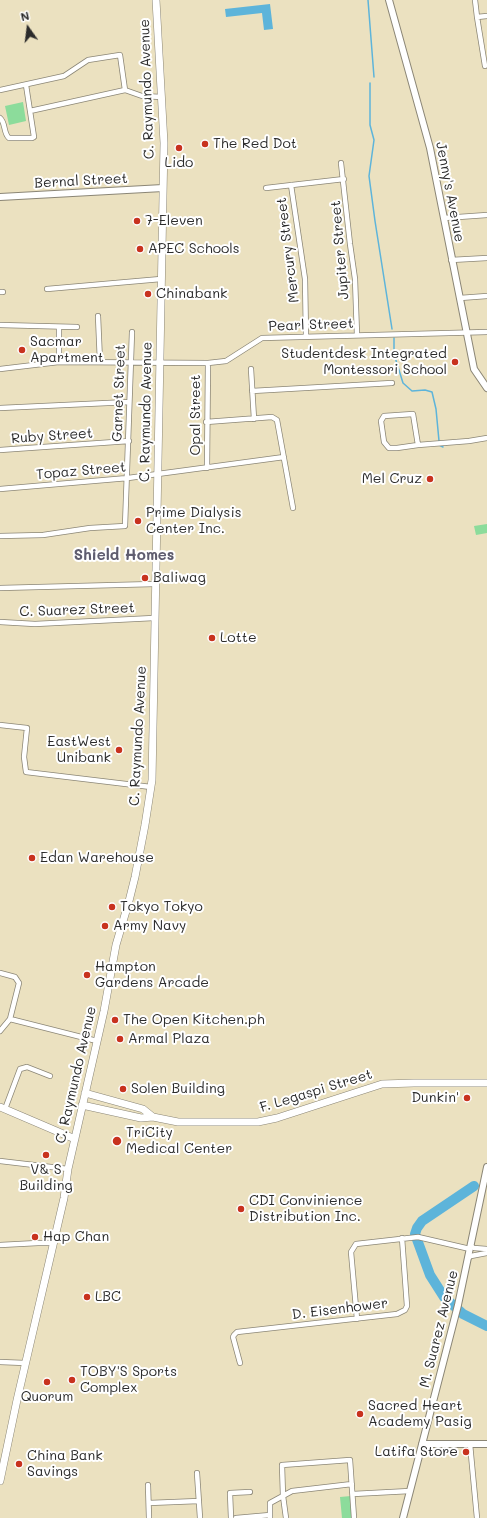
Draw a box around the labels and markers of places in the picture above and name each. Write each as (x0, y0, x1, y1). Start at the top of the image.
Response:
place label: The Red Dot (213, 136, 297, 152)
marker: The Red Dot (200, 139, 210, 149)
marker: Lido (174, 143, 184, 153)
place label: Lido (165, 155, 193, 171)
place label: 7-Eleven (145, 213, 203, 229)
marker: 7-Eleven (132, 216, 142, 226)
place label: APEC Schools (148, 241, 240, 257)
marker: APEC Schools (135, 244, 145, 254)
place label: Chinabank (156, 286, 227, 302)
marker: Chinabank (143, 289, 153, 299)
place label: Sacmar Apartment (30, 334, 104, 366)
marker: Sacmar Apartment (17, 345, 27, 355)
place label: Studentdesk Integrated Montessori School (281, 346, 447, 378)
marker: Studentdesk Integrated Montessori School (450, 357, 460, 367)
place label: Mel Cruz (362, 471, 422, 487)
marker: Mel Cruz (425, 474, 435, 484)
place label: Prime Dialysis Center Inc. (146, 505, 242, 538)
marker: Prime Dialysis Center Inc. (133, 516, 143, 526)
place label: Baliwag (153, 570, 206, 586)
marker: Baliwag (140, 573, 150, 583)
place label: Lotte (220, 630, 257, 646)
marker: Lotte (207, 633, 217, 643)
place label: EastWest Unibank (47, 734, 111, 766)
marker: EastWest Unibank (114, 745, 124, 755)
place label: Edan Warehouse (40, 850, 154, 866)
marker: Edan Warehouse (27, 853, 37, 863)
place label: Tokyo Tokyo (120, 899, 203, 915)
marker: Tokyo Tokyo (107, 902, 117, 912)
place label: Army Navy (113, 918, 186, 934)
marker: Army Navy (100, 921, 110, 931)
place label: Hampton Gardens Arcade (95, 959, 209, 992)
marker: Hampton Gardens Arcade (82, 970, 92, 980)
place label: The Open Kitchen.ph (123, 1012, 265, 1028)
marker: The Open Kitchen.ph (110, 1015, 120, 1025)
place label: Armal Plaza (128, 1031, 210, 1047)
marker: Armal Plaza (115, 1034, 125, 1044)
place label: Solen Building (131, 1081, 225, 1097)
marker: Solen Building (118, 1084, 128, 1094)
place label: Dunkin' (411, 1090, 459, 1106)
marker: Dunkin' (462, 1093, 472, 1103)
place label: TriCity Medical Center (126, 1125, 232, 1158)
marker: TriCity Medical Center (111, 1135, 123, 1147)
marker: V& S Building (41, 1150, 51, 1160)
place label: V& S Building (19, 1162, 73, 1194)
place label: CDI Convinience Distribution Inc. (249, 1193, 362, 1226)
marker: CDI Convinience Distribution Inc. (236, 1204, 246, 1214)
place label: Hap Chan (43, 1229, 109, 1245)
marker: Hap Chan (30, 1232, 40, 1242)
place label: LBC (95, 1289, 121, 1305)
marker: LBC (82, 1292, 92, 1302)
place label: TOBY'S Sports Complex (80, 1364, 177, 1396)
marker: TOBY'S Sports Complex (67, 1375, 77, 1385)
marker: Quorum (42, 1377, 52, 1387)
place label: Quorum (21, 1389, 73, 1405)
place label: Sacred Heart Academy Pasig (368, 1398, 472, 1430)
marker: Sacred Heart Academy Pasig (355, 1409, 365, 1419)
place label: Latifa Store (375, 1444, 458, 1460)
marker: Latifa Store (461, 1447, 471, 1457)
place label: China Bank Savings (27, 1448, 103, 1480)
marker: China Bank Savings (14, 1459, 24, 1469)

